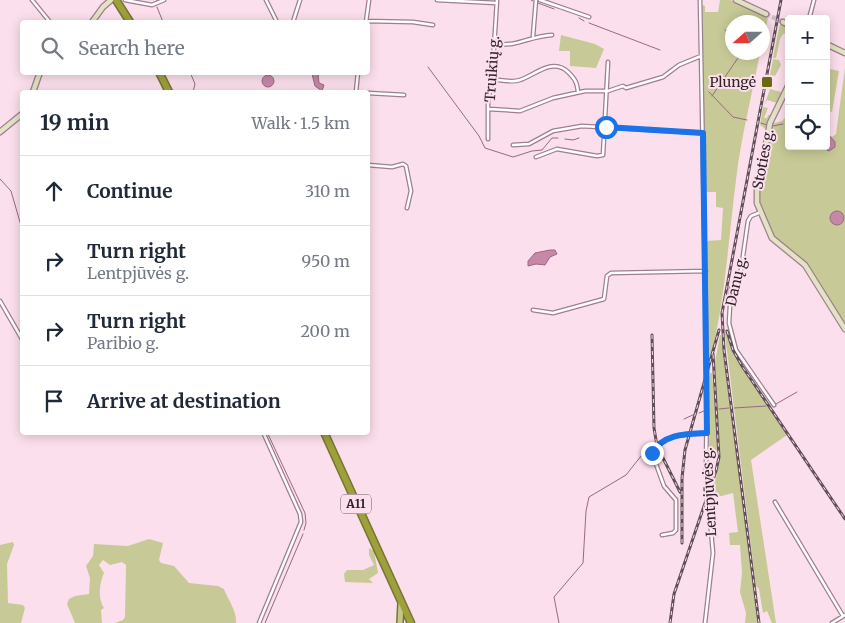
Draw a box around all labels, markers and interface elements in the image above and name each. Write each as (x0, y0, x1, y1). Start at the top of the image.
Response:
north arrow (725, 15, 770, 60)
map controls (785, 15, 830, 150)
button: + (785, 15, 830, 60)
search box (20, 20, 370, 75)
icon: search (38, 34, 66, 62)
street label: Truikių g. (481, 35, 503, 103)
text: Search here (78, 36, 185, 60)
button: − (785, 60, 830, 105)
place label: Plungė (709, 73, 756, 91)
marker: Plungė (760, 75, 774, 89)
button: locate (785, 105, 830, 150)
text: 19 min (40, 109, 109, 136)
text: Walk · 1.5 km (252, 113, 350, 133)
route start (595, 116, 618, 139)
street label: Stoties g. (748, 127, 778, 191)
icon: ahead (40, 177, 68, 205)
text: Continue (87, 179, 173, 203)
text: 310 m (305, 181, 350, 201)
text: Turn right (87, 239, 186, 263)
icon: right (40, 247, 68, 275)
text: 950 m (302, 251, 350, 271)
street label: Danų g. (722, 254, 750, 308)
text: Lentpjūvės g. (87, 263, 189, 283)
text: Turn right (87, 309, 186, 333)
icon: right (40, 317, 68, 345)
text: 200 m (300, 321, 350, 341)
text: Paribio g. (87, 333, 159, 353)
icon: arrive (40, 387, 68, 415)
text: Arrive at destination (87, 389, 281, 413)
route end (641, 442, 664, 465)
street label: Lentpjūvės g. (698, 447, 720, 537)
road number: A11 (341, 494, 371, 514)

